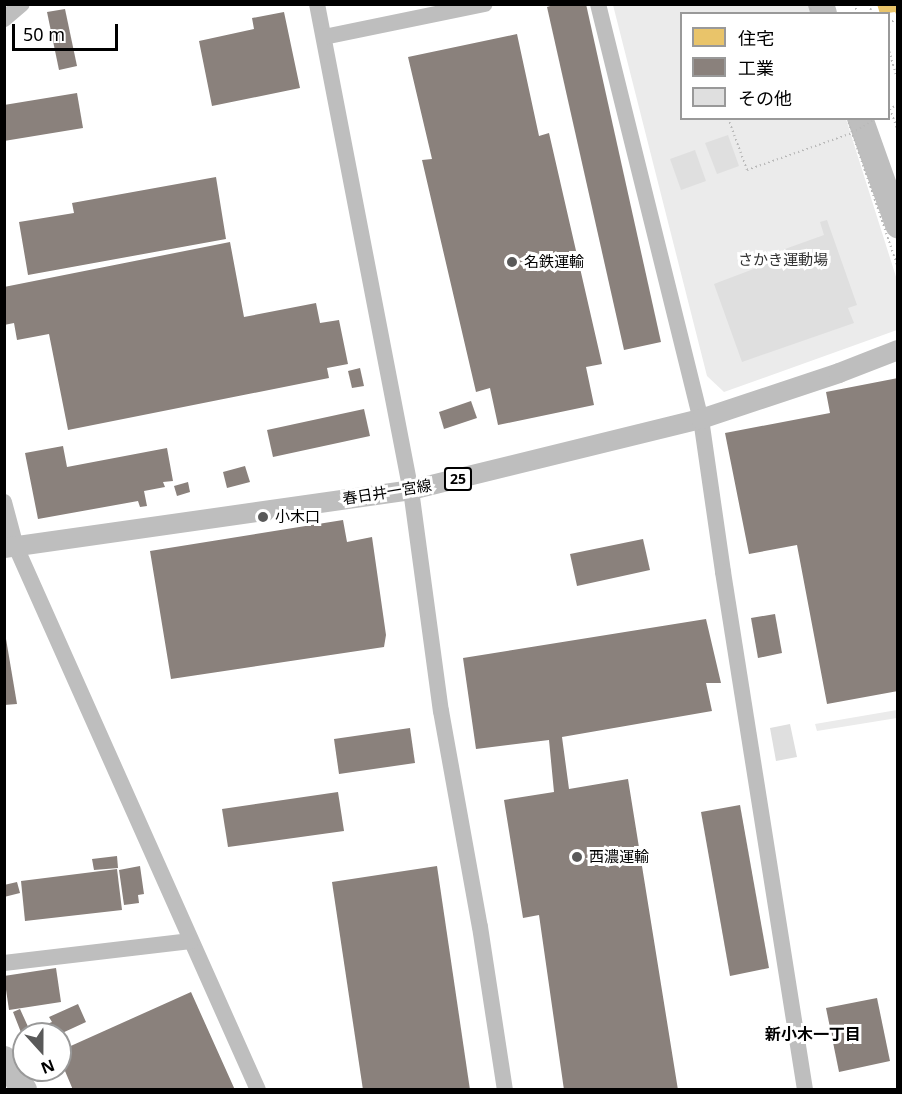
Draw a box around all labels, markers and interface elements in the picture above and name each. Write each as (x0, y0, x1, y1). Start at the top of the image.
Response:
scale bar (15, 12, 122, 50)
legend (680, 12, 890, 120)
text: 50 m (23, 22, 65, 46)
text: 住宅 (738, 26, 774, 50)
text: 工業 (738, 56, 774, 80)
text: その他 (738, 86, 792, 110)
park label: さかき運動場 (738, 251, 828, 269)
place label: 名鉄運輸 (524, 253, 584, 271)
marker: 名鉄運輸 (505, 255, 519, 269)
road number: 25 (443, 468, 473, 490)
street label: 春日井一宮線 (341, 476, 433, 508)
place label: 小木口 (275, 508, 320, 526)
marker: 小木口 (256, 510, 270, 524)
place label: 西濃運輸 (589, 848, 649, 866)
marker: 西濃運輸 (570, 850, 584, 864)
north arrow (12, 1022, 72, 1082)
district label: 新小木一丁目 (765, 1024, 861, 1044)
text: N (38, 1054, 58, 1080)

